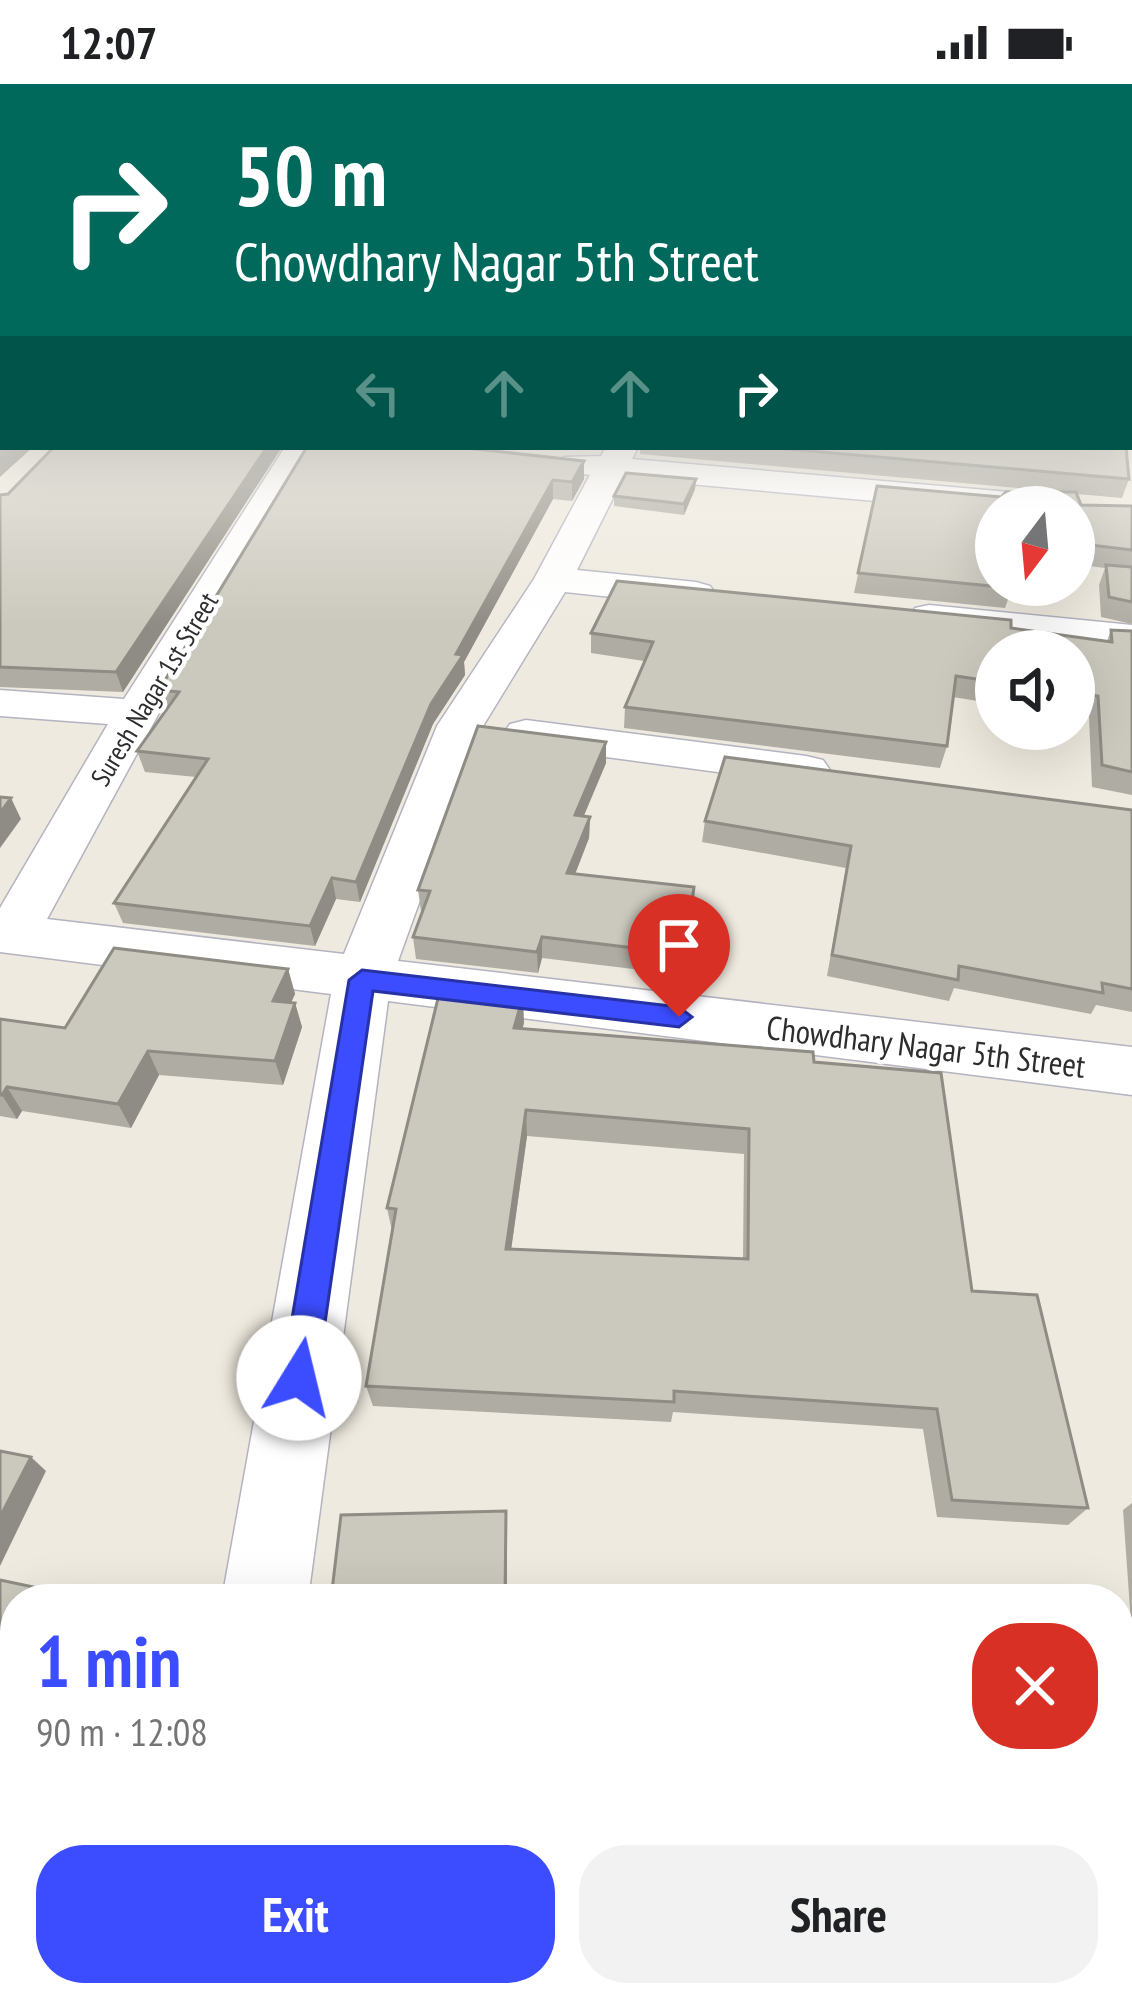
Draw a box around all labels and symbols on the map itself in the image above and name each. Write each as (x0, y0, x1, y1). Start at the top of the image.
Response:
north arrow (975, 486, 1095, 606)
street label: Suresh Nagar 1st Street (83, 586, 225, 792)
pin (628, 894, 730, 1017)
street label: Chowdhary Nagar 5th Street (764, 1005, 1088, 1087)
position arrow (236, 1315, 362, 1441)

